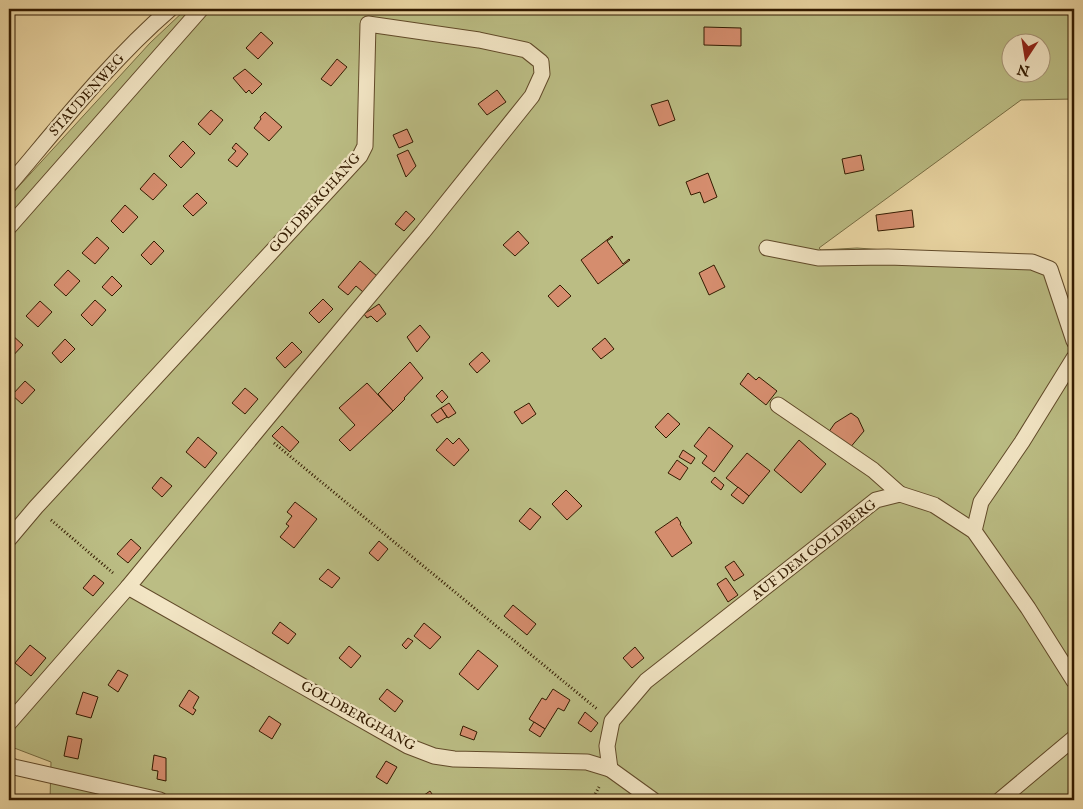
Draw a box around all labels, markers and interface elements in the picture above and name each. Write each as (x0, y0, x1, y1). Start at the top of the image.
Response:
north arrow (1000, 32, 1050, 82)
street label: STAUDENWEG (45, 49, 129, 140)
text: N (1016, 60, 1032, 80)
street label: GOLDBERGHANG (265, 149, 365, 257)
street label: AUF DEM GOLDBERG (747, 495, 881, 605)
street label: GOLDBERGHANG (297, 677, 419, 755)

